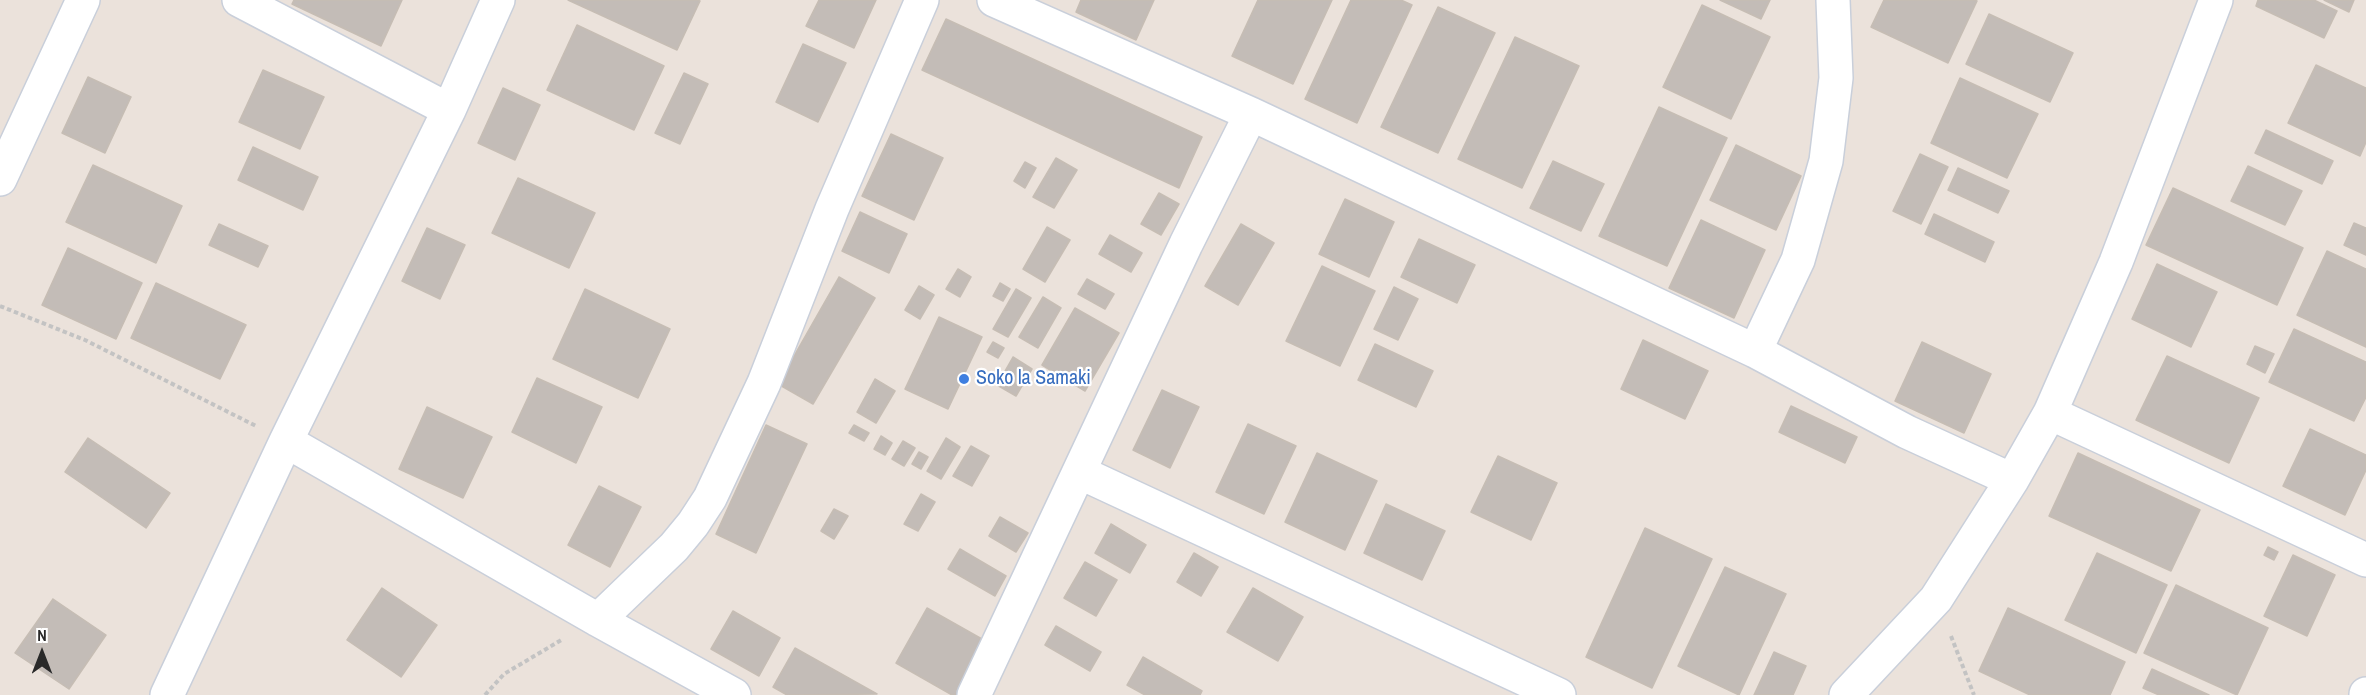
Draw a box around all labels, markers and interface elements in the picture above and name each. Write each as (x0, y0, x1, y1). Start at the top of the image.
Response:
place label: Soko la Samaki (976, 367, 1091, 391)
marker: Soko la Samaki (957, 372, 971, 386)
north arrow (12, 623, 72, 683)
text: N (37, 624, 47, 646)

